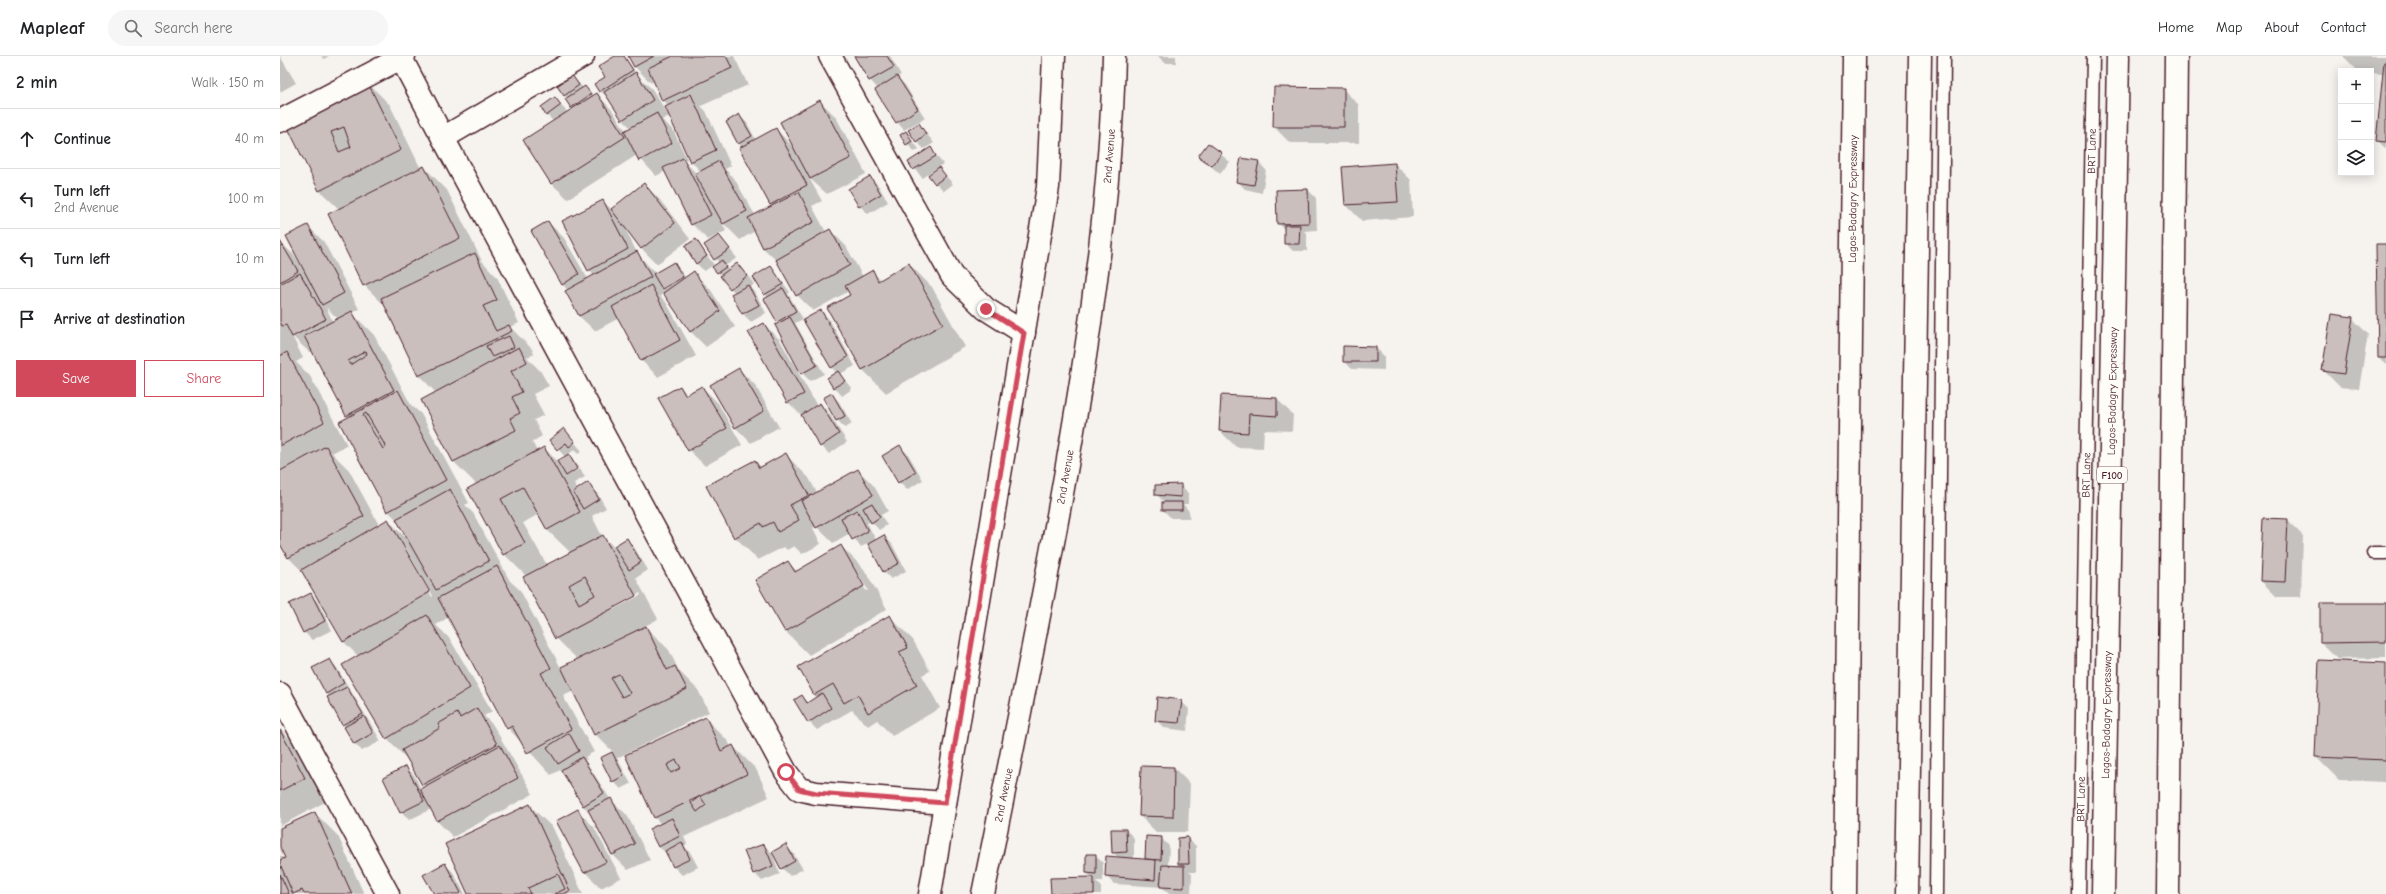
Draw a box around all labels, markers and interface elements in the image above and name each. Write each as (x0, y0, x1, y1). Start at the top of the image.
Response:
search box (108, 10, 388, 46)
text: Mapleaf (20, 17, 84, 39)
icon: search (122, 17, 144, 39)
text: Search here (154, 19, 233, 37)
text: Home (2158, 19, 2194, 36)
text: Map (2216, 19, 2242, 36)
text: About (2264, 19, 2299, 36)
text: Contact (2321, 19, 2366, 36)
map controls (2338, 68, 2374, 176)
button: + (2338, 68, 2374, 104)
text: 2 min (16, 73, 57, 92)
text: Walk · 150 m (192, 75, 264, 90)
button: − (2338, 104, 2374, 140)
icon: ahead (16, 128, 38, 150)
street label: 2nd Avenue (1101, 128, 1118, 184)
street label: BRT Lane (2085, 128, 2099, 174)
text: Continue (54, 130, 111, 148)
text: 40 m (235, 131, 264, 146)
street label: Lagos-Badagry Expressway (1846, 135, 1860, 263)
button: layers (2338, 140, 2374, 176)
text: Turn left (54, 182, 110, 200)
icon: left (16, 188, 38, 210)
text: 100 m (228, 191, 264, 206)
text: 2nd Avenue (54, 200, 119, 215)
icon: left (16, 248, 38, 270)
text: Turn left (54, 250, 110, 268)
text: 10 m (236, 251, 264, 266)
route end (977, 300, 995, 318)
icon: arrive (16, 308, 38, 330)
text: Arrive at destination (54, 310, 185, 328)
street label: Lagos-Badagry Expressway (2105, 327, 2120, 455)
button: Save (16, 360, 136, 397)
button: Share (144, 360, 264, 397)
street label: 2nd Avenue (1054, 448, 1077, 505)
street label: BRT Lane (2080, 452, 2093, 498)
road number: F100 (2097, 467, 2127, 483)
street label: Lagos-Badagry Expressway (2099, 651, 2114, 779)
route start (777, 763, 795, 781)
street label: 2nd Avenue (992, 766, 1016, 823)
street label: BRT Lane (2074, 776, 2088, 822)

